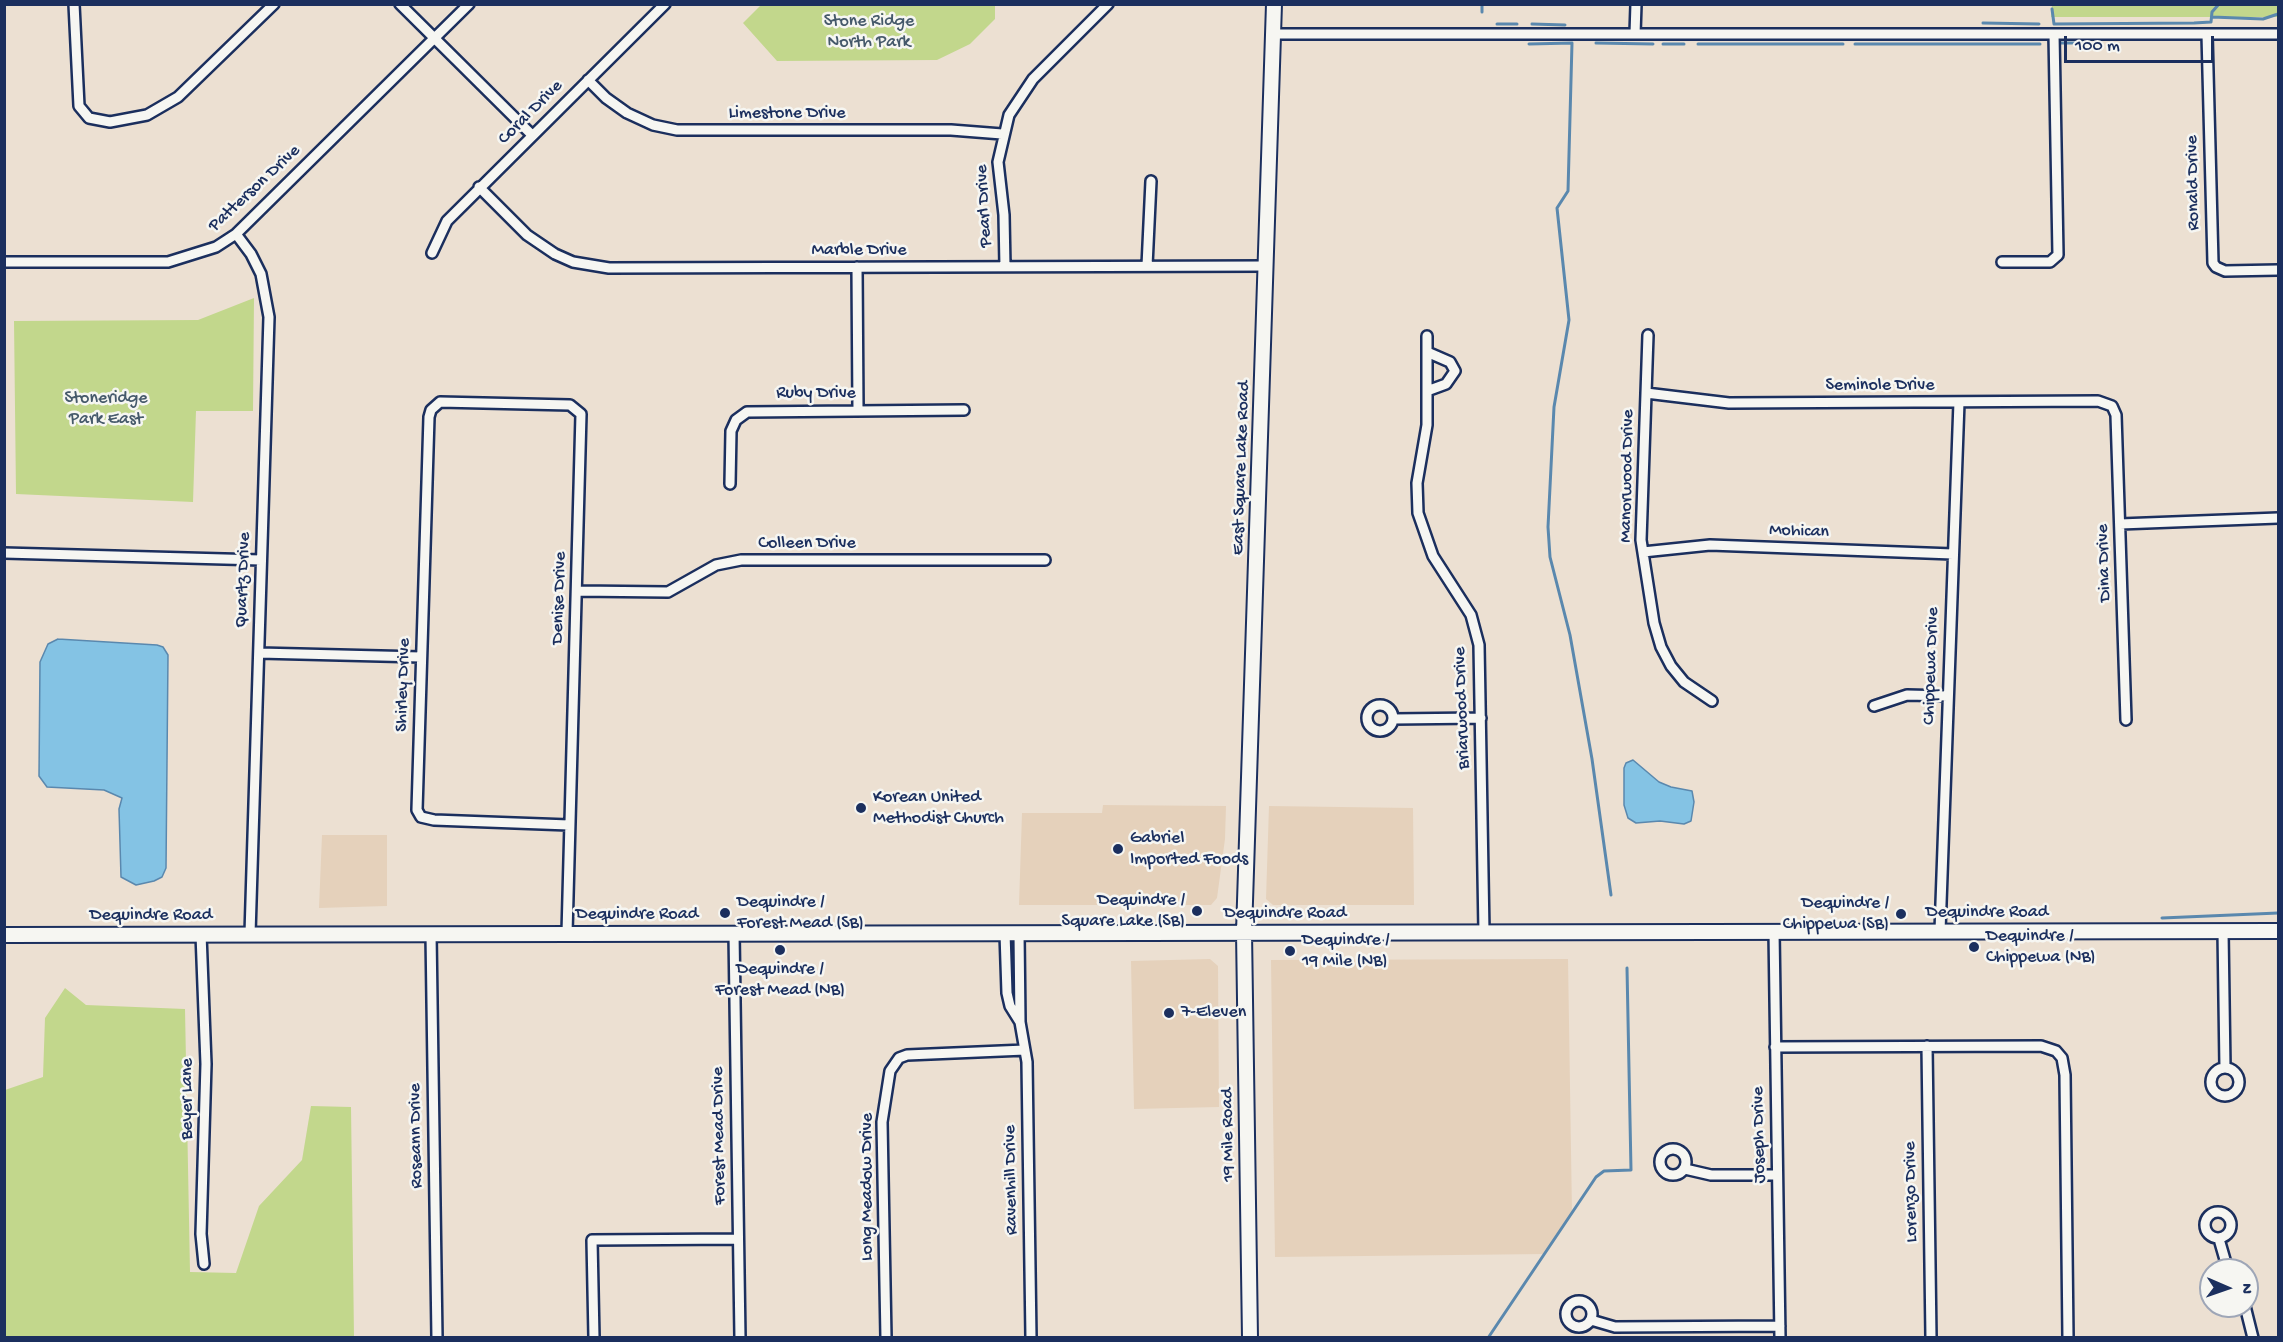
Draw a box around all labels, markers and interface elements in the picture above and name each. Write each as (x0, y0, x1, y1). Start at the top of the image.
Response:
park label: Stone Ridge North Park (824, 11, 914, 54)
scale bar (2067, 24, 2217, 62)
text: 100 m (2075, 36, 2120, 57)
street label: Coral Drive (494, 76, 568, 150)
street label: Limestone Drive (728, 103, 846, 125)
street label: Ronald Drive (2182, 135, 2206, 231)
street label: Patterson Drive (204, 141, 306, 237)
street label: Pearl Drive (972, 164, 998, 248)
street label: Marble Drive (811, 240, 907, 262)
street label: Seminole Drive (1826, 375, 1934, 397)
street label: East Square Lake Road (1228, 380, 1256, 556)
street label: Ruby Drive (776, 383, 856, 405)
park label: Stoneridge Park East (64, 388, 148, 430)
street label: Manorwood Drive (1616, 409, 1640, 543)
street label: Mohican (1769, 520, 1829, 544)
street label: Dina Drive (2093, 524, 2117, 602)
street label: Quartz Drive (232, 532, 256, 628)
street label: Colleen Drive (758, 533, 856, 555)
street label: Denise Drive (548, 551, 572, 645)
street label: Chippewa Drive (1919, 607, 1945, 725)
street label: Shirley Drive (392, 638, 416, 732)
street label: Briarwood Drive (1450, 646, 1476, 770)
place label: Korean United Methodist Church (873, 787, 1004, 830)
marker: Korean United Methodist Church (854, 801, 868, 815)
place label: Gabriel Imported Foods (1130, 828, 1248, 870)
marker: Gabriel Imported Foods (1111, 842, 1125, 856)
place label: Dequindre / Square Lake (SB) (1062, 890, 1185, 932)
place label: Dequindre / Forest Mead (SB) (737, 892, 864, 934)
place label: Dequindre / Chippewa (SB) (1783, 893, 1889, 936)
street label: Dequindre Road (1926, 902, 2048, 924)
street label: Dequindre Road (1224, 903, 1346, 925)
street label: Dequindre Road (576, 904, 698, 926)
marker: Dequindre / Square Lake (SB) (1190, 904, 1204, 918)
street label: Dequindre Road (90, 905, 212, 927)
marker: Dequindre / Forest Mead (SB) (718, 906, 732, 920)
marker: Dequindre / Chippewa (SB) (1894, 907, 1908, 921)
place label: Dequindre / Chippewa (NB) (1986, 926, 2096, 968)
place label: Dequindre / 19 Mile (NB) (1302, 930, 1389, 972)
marker: Dequindre / Chippewa (NB) (1967, 940, 1981, 954)
marker: Dequindre / Forest Mead (NB) (773, 943, 787, 957)
marker: Dequindre / 19 Mile (NB) (1283, 944, 1297, 958)
place label: Dequindre / Forest Mead (NB) (715, 959, 845, 1002)
place label: 7-Eleven (1181, 1002, 1246, 1024)
marker: 7-Eleven (1162, 1006, 1176, 1020)
street label: Beyer Lane (177, 1058, 199, 1140)
street label: Forest Mead Drive (708, 1067, 732, 1205)
street label: Roseann Drive (405, 1083, 429, 1189)
street label: Joseph Drive (1748, 1086, 1772, 1184)
street label: 19 Mile Road (1217, 1088, 1241, 1182)
street label: Long Meadow Drive (857, 1113, 879, 1261)
street label: Ravenhill Drive (1000, 1125, 1024, 1235)
street label: Lorenzo Drive (1900, 1141, 1924, 1243)
north arrow (2199, 1258, 2259, 1318)
text: N (2236, 1283, 2255, 1294)

